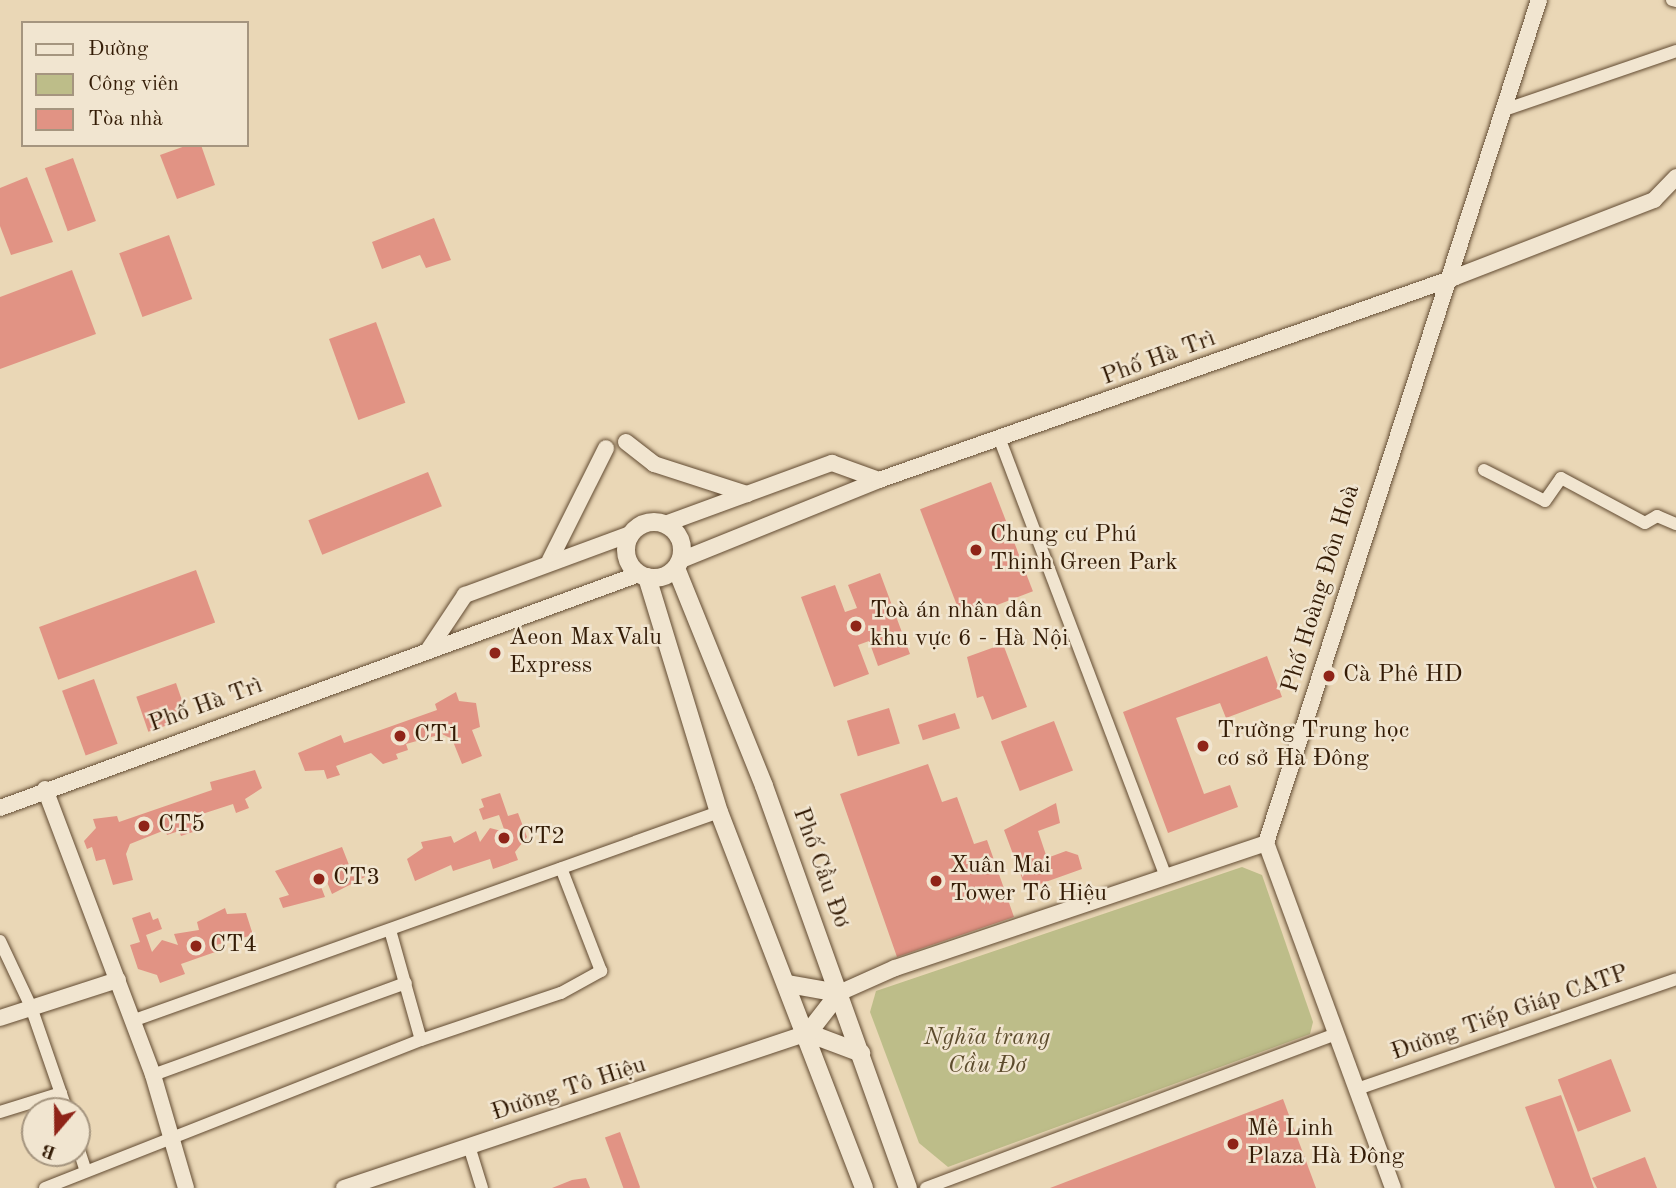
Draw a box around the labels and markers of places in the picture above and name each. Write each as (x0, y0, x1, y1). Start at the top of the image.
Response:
place label: Chung cư Phú Thịnh Green Park (990, 522, 1178, 578)
marker: Chung cư Phú Thịnh Green Park (968, 542, 984, 558)
place label: Toà án nhân dân khu vực 6 - Hà Nội (870, 598, 1068, 654)
marker: Toà án nhân dân khu vực 6 - Hà Nội (848, 618, 864, 634)
place label: Aeon MaxValu Express (509, 625, 662, 681)
marker: Aeon MaxValu Express (487, 645, 503, 661)
place label: Cà Phê HD (1343, 662, 1462, 690)
marker: Cà Phê HD (1321, 668, 1337, 684)
place label: Trường Trung học cơ sở Hà Đông (1217, 718, 1409, 774)
place label: CT1 (414, 722, 461, 750)
marker: CT1 (392, 728, 408, 744)
marker: Trường Trung học cơ sở Hà Đông (1195, 738, 1211, 754)
place label: CT5 (158, 812, 205, 840)
marker: CT5 (136, 818, 152, 834)
place label: CT2 (518, 824, 565, 852)
marker: CT2 (496, 830, 512, 846)
place label: Xuân Mai Tower Tô Hiệu (950, 853, 1107, 909)
place label: CT3 (333, 865, 380, 893)
marker: CT3 (311, 871, 327, 887)
marker: Xuân Mai Tower Tô Hiệu (928, 873, 944, 889)
place label: CT4 (210, 932, 257, 960)
marker: CT4 (188, 938, 204, 954)
place label: Mê Linh Plaza Hà Đông (1247, 1116, 1405, 1172)
marker: Mê Linh Plaza Hà Đông (1225, 1136, 1241, 1152)

